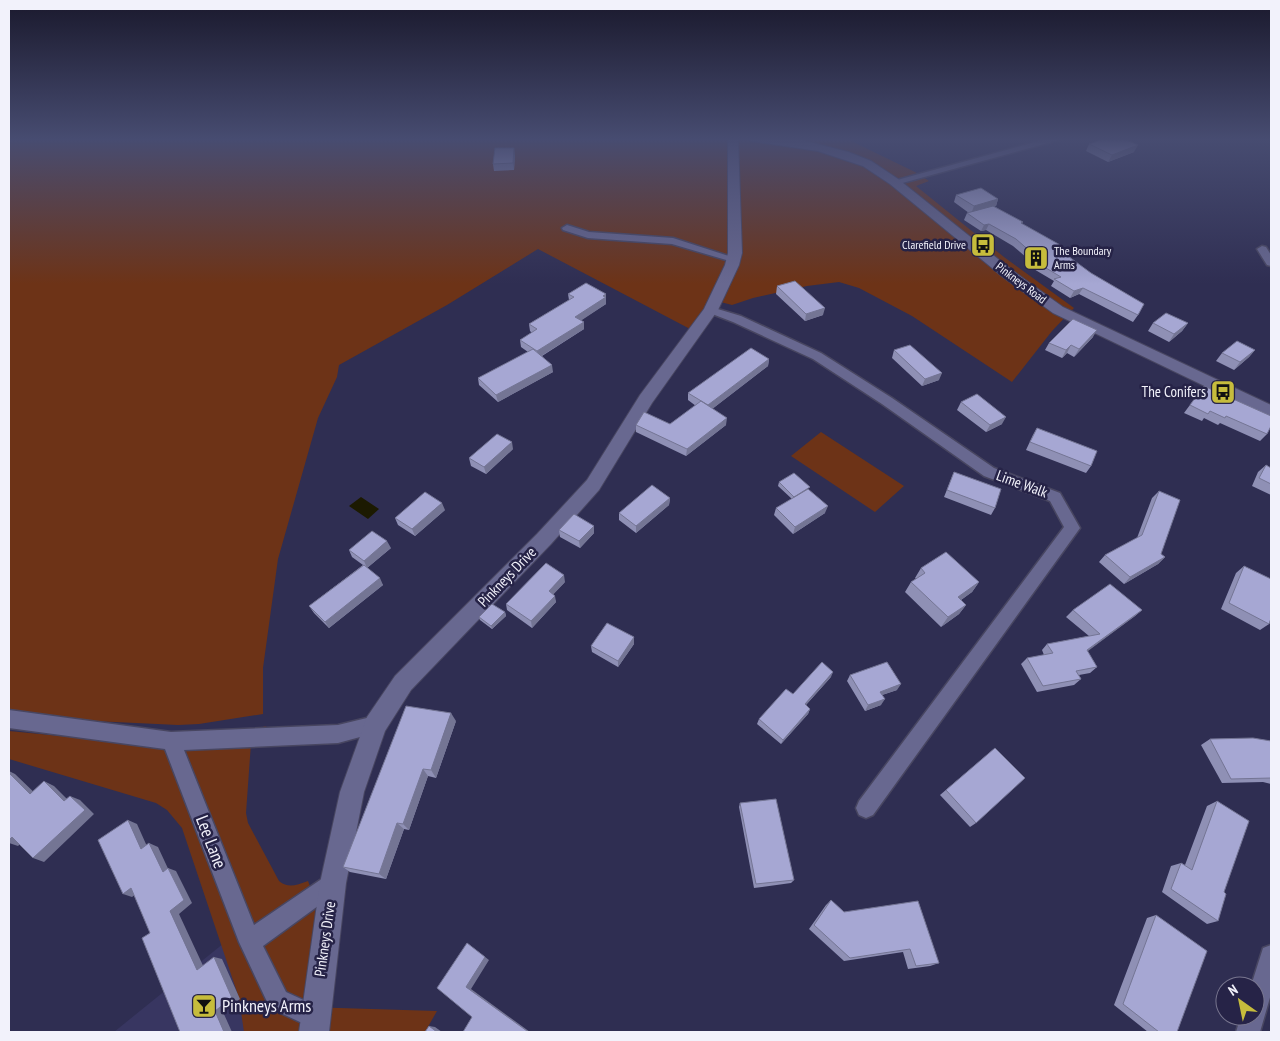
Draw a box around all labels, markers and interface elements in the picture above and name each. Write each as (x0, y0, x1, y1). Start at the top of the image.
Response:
bus stop icon: Clarefield Drive (970, 232, 996, 258)
place label: Clarefield Drive (902, 237, 966, 252)
place label: The Boundary Arms (1054, 243, 1112, 272)
building icon: The Boundary Arms (1023, 245, 1049, 271)
street label: Pinkneys Road (993, 259, 1050, 307)
bus stop icon: The Conifers (1210, 379, 1236, 405)
place label: The Conifers (1141, 382, 1206, 401)
street label: Lime Walk (994, 465, 1051, 502)
street label: Pinkneys Drive (473, 543, 540, 611)
street label: Lee Lane (191, 812, 232, 872)
street label: Pinkneys Drive (310, 900, 339, 978)
north arrow (1215, 976, 1265, 1026)
text: N (1225, 980, 1241, 1000)
bar icon: Pinkneys Arms (191, 993, 217, 1019)
place label: Pinkneys Arms (222, 994, 311, 1017)

